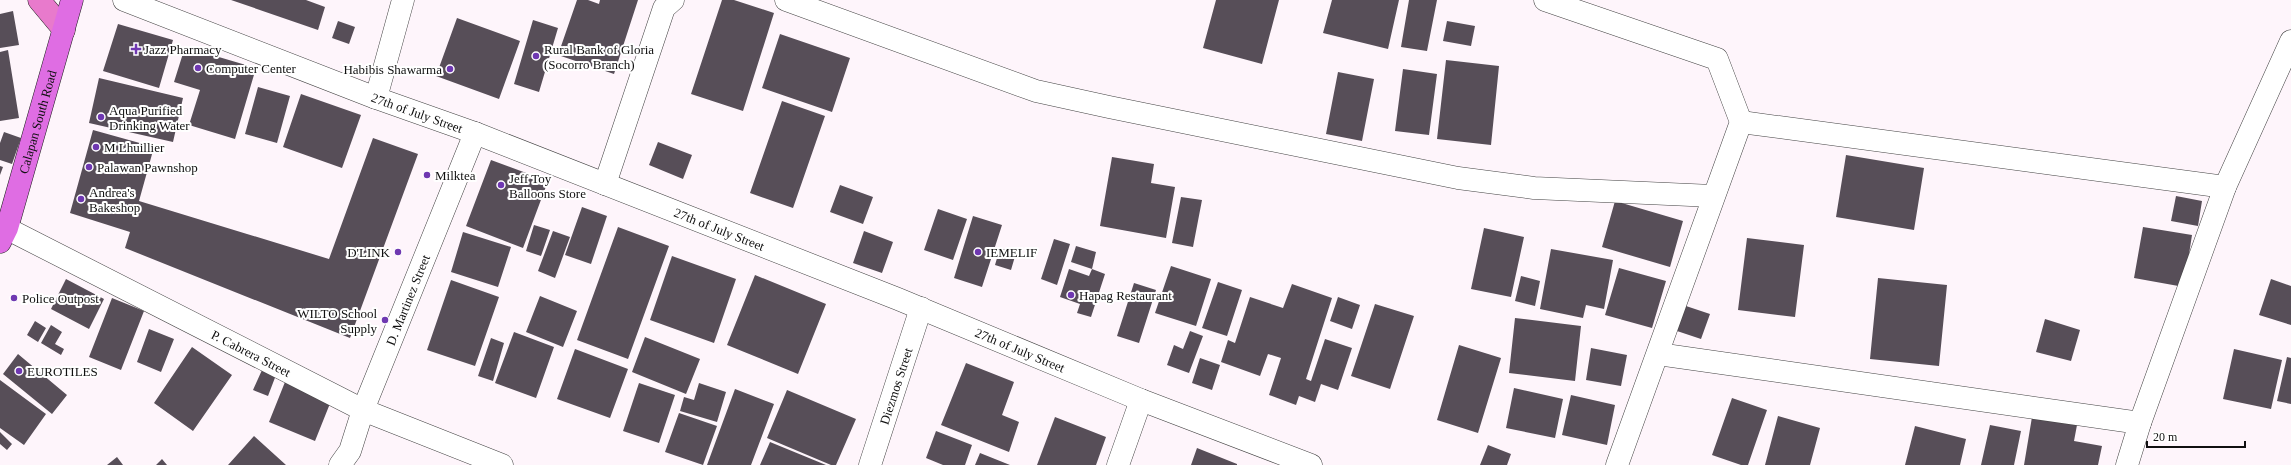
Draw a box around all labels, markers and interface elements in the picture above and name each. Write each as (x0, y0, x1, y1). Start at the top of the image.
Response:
place label: Jazz Pharmacy (144, 42, 222, 57)
place label: Rural Bank of Gloria (Socorro Branch) (544, 42, 654, 72)
marker: Jazz Pharmacy (131, 44, 141, 54)
marker: Rural Bank of Gloria (Socorro Branch) (531, 51, 541, 61)
place label: Computer Center (206, 61, 297, 76)
place label: Habibis Shawarma (343, 62, 442, 77)
marker: Computer Center (193, 63, 203, 73)
marker: Habibis Shawarma (445, 64, 455, 74)
street label: Calapan South Road (16, 68, 60, 176)
street label: 27th of July Street (369, 90, 465, 136)
place label: Aqua Purified Drinking Water (109, 103, 190, 133)
marker: Aqua Purified Drinking Water (96, 112, 106, 122)
place label: M Lhuillier (104, 140, 165, 155)
marker: M Lhuillier (91, 142, 101, 152)
place label: Palawan Pawnshop (97, 160, 198, 175)
marker: Palawan Pawnshop (84, 162, 94, 172)
place label: Milktea (435, 168, 476, 183)
marker: Milktea (422, 170, 432, 180)
place label: Jeff Toy Balloons Store (509, 171, 586, 201)
marker: Jeff Toy Balloons Store (496, 180, 506, 190)
place label: Andrea's Bakeshop (89, 185, 140, 215)
marker: Andrea's Bakeshop (76, 194, 86, 204)
street label: 27th of July Street (672, 205, 767, 254)
place label: D'LINK (347, 245, 391, 260)
place label: IEMELIF (986, 245, 1037, 260)
marker: D'LINK (393, 247, 403, 257)
marker: IEMELIF (973, 247, 983, 257)
street label: D. Martinez Street (383, 252, 433, 348)
place label: Hapag Restaurant (1079, 288, 1172, 303)
marker: Hapag Restaurant (1066, 290, 1076, 300)
place label: Police Outpost (22, 291, 99, 306)
marker: Police Outpost (9, 293, 19, 303)
place label: WILTO School Supply (297, 306, 377, 336)
marker: WILTO School Supply (380, 315, 390, 325)
street label: 27th of July Street (973, 325, 1067, 376)
street label: P. Cabrera Street (209, 327, 294, 380)
street label: Diezmos Street (877, 346, 916, 427)
place label: EUROTILES (27, 364, 98, 379)
marker: EUROTILES (14, 366, 24, 376)
scale bar (2147, 423, 2245, 449)
text: 20 m (2153, 430, 2178, 444)

